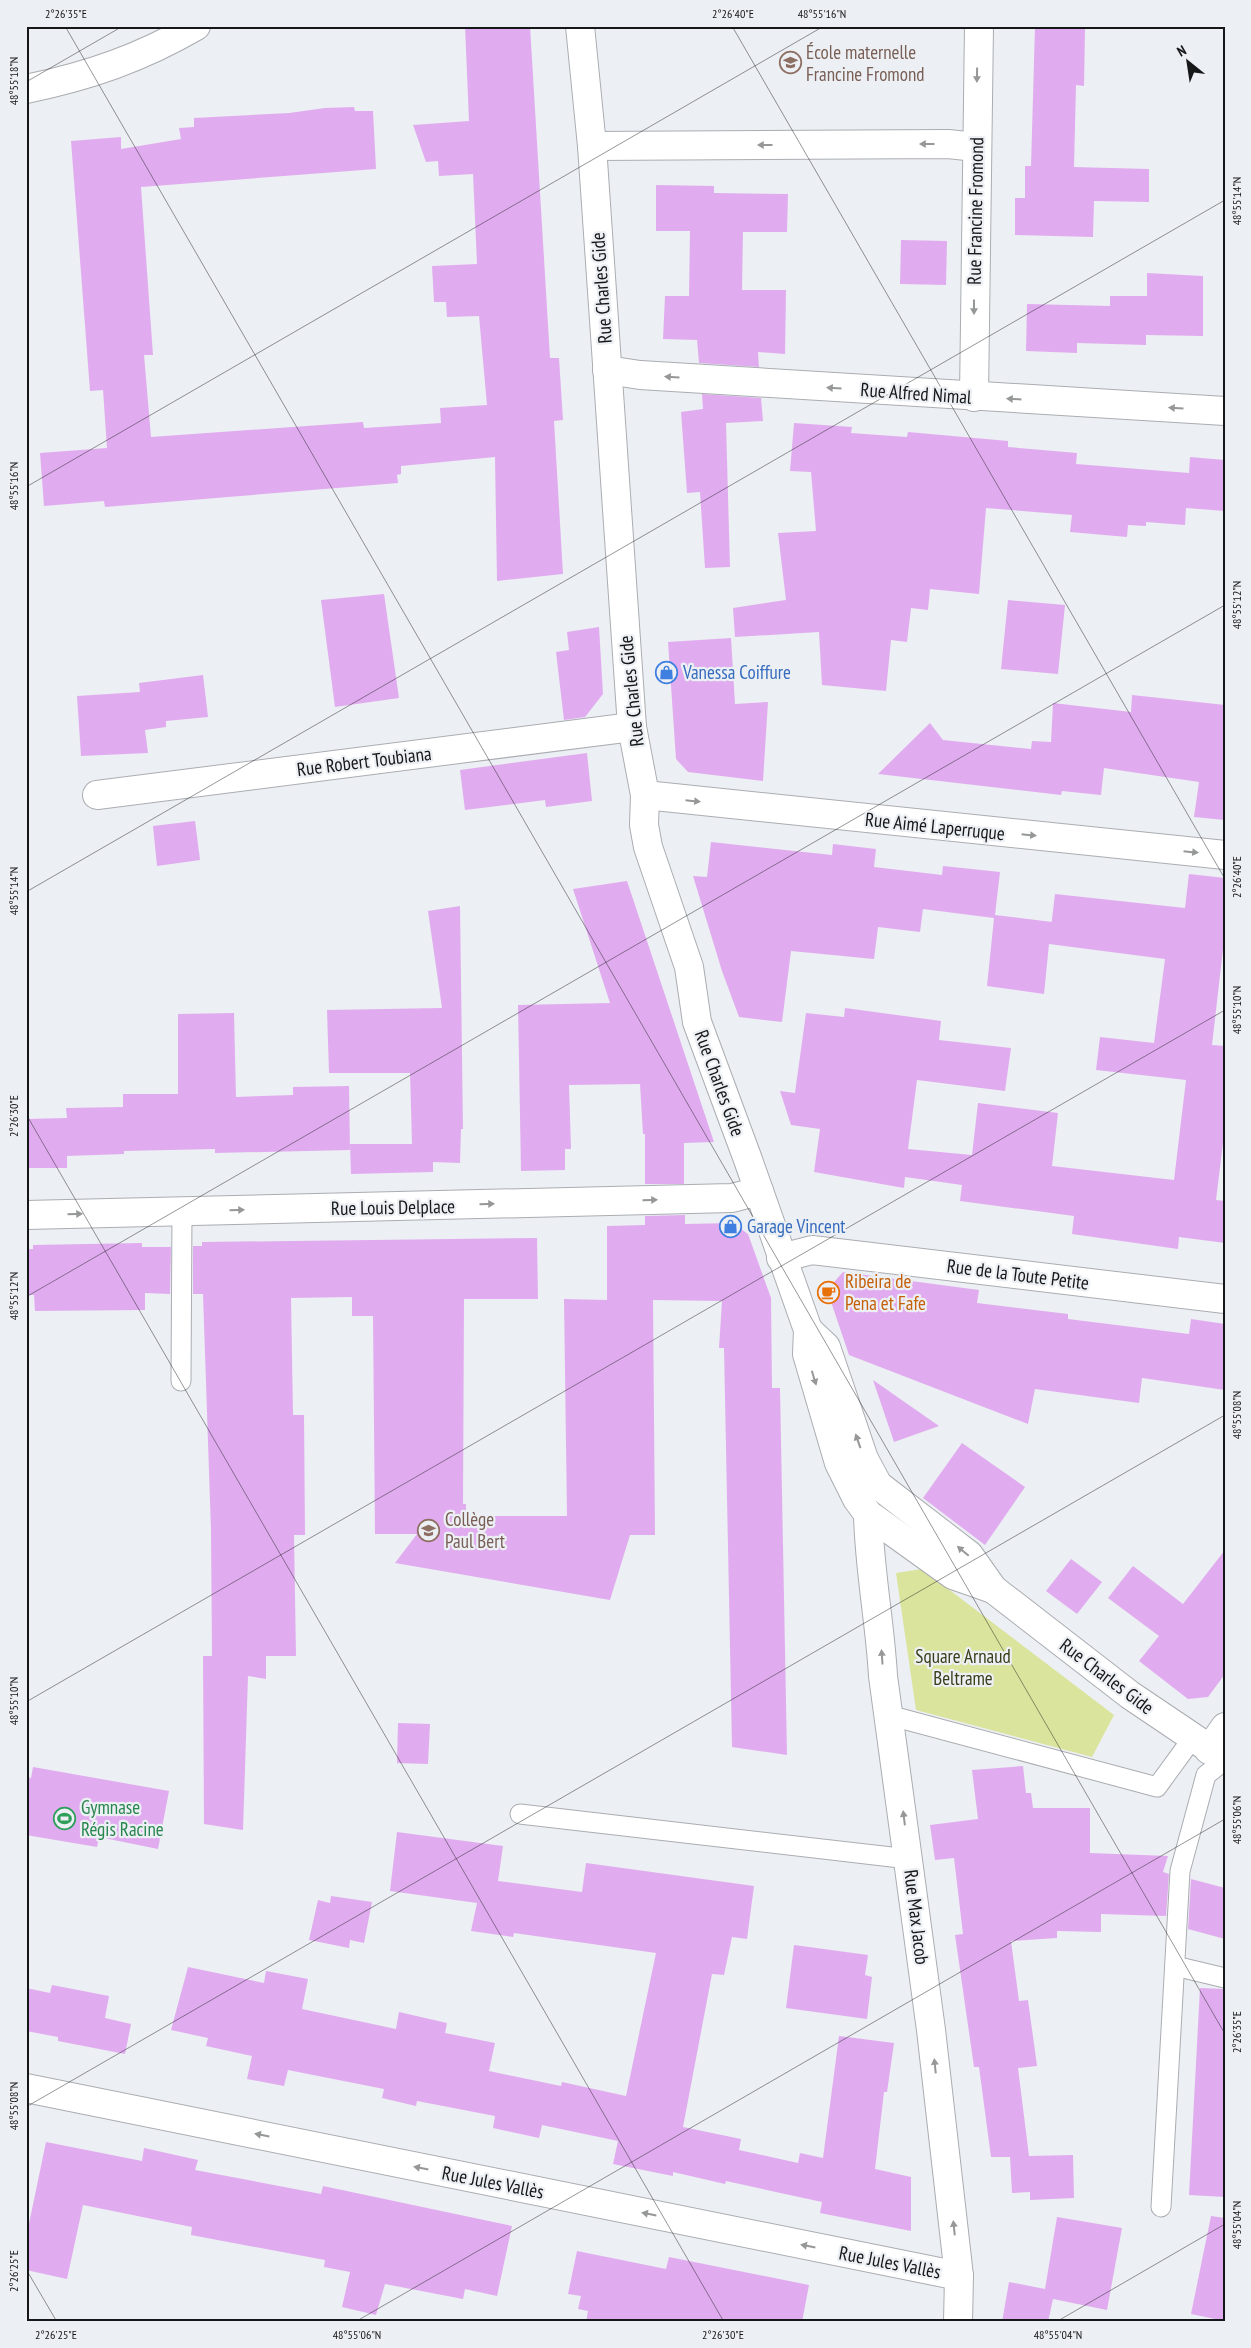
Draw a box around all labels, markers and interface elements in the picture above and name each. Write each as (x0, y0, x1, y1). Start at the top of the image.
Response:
text: 2°26'35"E (45, 6, 87, 21)
text: 2°26'40"E (712, 6, 754, 21)
text: 48°55'16"N (798, 6, 846, 21)
north arrow (1164, 38, 1214, 88)
place label: École maternelle Francine Fromond (806, 40, 925, 86)
text: N (1174, 41, 1189, 60)
school or university icon: École maternelle Francine Fromond (778, 51, 802, 75)
text: 48°55'18"N (6, 57, 21, 105)
one-way arrow (973, 67, 981, 83)
street label: Rue Francine Fromond (962, 137, 988, 285)
one-way arrow (919, 140, 935, 148)
one-way arrow (756, 141, 772, 149)
text: 48°55'14"N (1229, 177, 1244, 225)
street label: Rue Charles Gide (585, 231, 617, 344)
one-way arrow (970, 300, 978, 316)
one-way arrow (664, 373, 680, 381)
street label: Rue Alfred Nimal (860, 377, 973, 409)
one-way arrow (826, 383, 842, 391)
one-way arrow (1006, 395, 1022, 403)
one-way arrow (1168, 404, 1184, 412)
text: 48°55'16"N (6, 462, 21, 510)
text: 48°55'12"N (1229, 581, 1244, 629)
street label: Rue Charles Gide (613, 634, 649, 748)
shop icon: Vanessa Coiffure (655, 660, 679, 684)
place label: Vanessa Coiffure (682, 660, 791, 684)
street label: Rue Robert Toubiana (295, 741, 433, 781)
one-way arrow (686, 797, 702, 805)
street label: Rue Aimé Laperruque (864, 807, 1006, 845)
one-way arrow (1021, 831, 1037, 839)
one-way arrow (1183, 848, 1199, 856)
text: 2°26'40"E (1229, 856, 1244, 898)
text: 48°55'14"N (6, 867, 21, 915)
text: 48°55'10"N (1229, 986, 1244, 1034)
street label: Rue Charles Gide (690, 1027, 750, 1140)
text: 2°26'30"E (6, 1095, 21, 1137)
street label: Rue Louis Delplace (331, 1194, 455, 1220)
one-way arrow (642, 1196, 658, 1204)
one-way arrow (480, 1200, 496, 1208)
one-way arrow (230, 1206, 246, 1214)
one-way arrow (67, 1210, 83, 1218)
shop icon: Garage Vincent (719, 1214, 743, 1238)
place label: Garage Vincent (747, 1214, 846, 1238)
street label: Rue de la Toute Petite (946, 1253, 1091, 1295)
place label: Ribeira de Pena et Fafe (845, 1269, 926, 1315)
text: 48°55'12"N (6, 1272, 21, 1320)
cafe icon: Ribeira de Pena et Fafe (817, 1280, 841, 1304)
one-way arrow (810, 1370, 818, 1385)
text: 48°55'08"N (1229, 1391, 1244, 1439)
one-way arrow (854, 1433, 861, 1448)
place label: Collège Paul Bert (445, 1507, 506, 1553)
school or university icon: Collège Paul Bert (417, 1518, 441, 1542)
one-way arrow (957, 1545, 970, 1556)
street label: Rue Charles Gide (1055, 1633, 1159, 1719)
park label: Square Arnaud Beltrame (915, 1644, 1011, 1690)
one-way arrow (878, 1649, 886, 1665)
text: 48°55'10"N (6, 1677, 21, 1725)
place label: Gymnase Régis Racine (81, 1795, 164, 1841)
text: 48°55'06"N (1229, 1796, 1244, 1844)
sports icon: Gymnase Régis Racine (53, 1806, 77, 1830)
one-way arrow (900, 1810, 908, 1826)
street label: Rue Max Jacob (899, 1868, 935, 1966)
text: 2°26'35"E (1229, 2011, 1244, 2053)
one-way arrow (931, 2058, 939, 2074)
text: 48°55'08"N (6, 2082, 21, 2130)
one-way arrow (254, 2131, 270, 2139)
street label: Rue Jules Vallès (440, 2160, 546, 2204)
one-way arrow (413, 2163, 429, 2171)
text: 48°55'04"N (1229, 2201, 1244, 2249)
one-way arrow (641, 2209, 657, 2217)
one-way arrow (950, 2219, 958, 2235)
street label: Rue Jules Vallès (837, 2240, 943, 2284)
one-way arrow (801, 2242, 816, 2250)
text: 2°26'25"E (6, 2250, 21, 2292)
text: 2°26'25"E (35, 2327, 77, 2342)
text: 48°55'06"N (333, 2327, 381, 2342)
text: 2°26'30"E (702, 2327, 744, 2342)
text: 48°55'04"N (1034, 2327, 1082, 2342)

